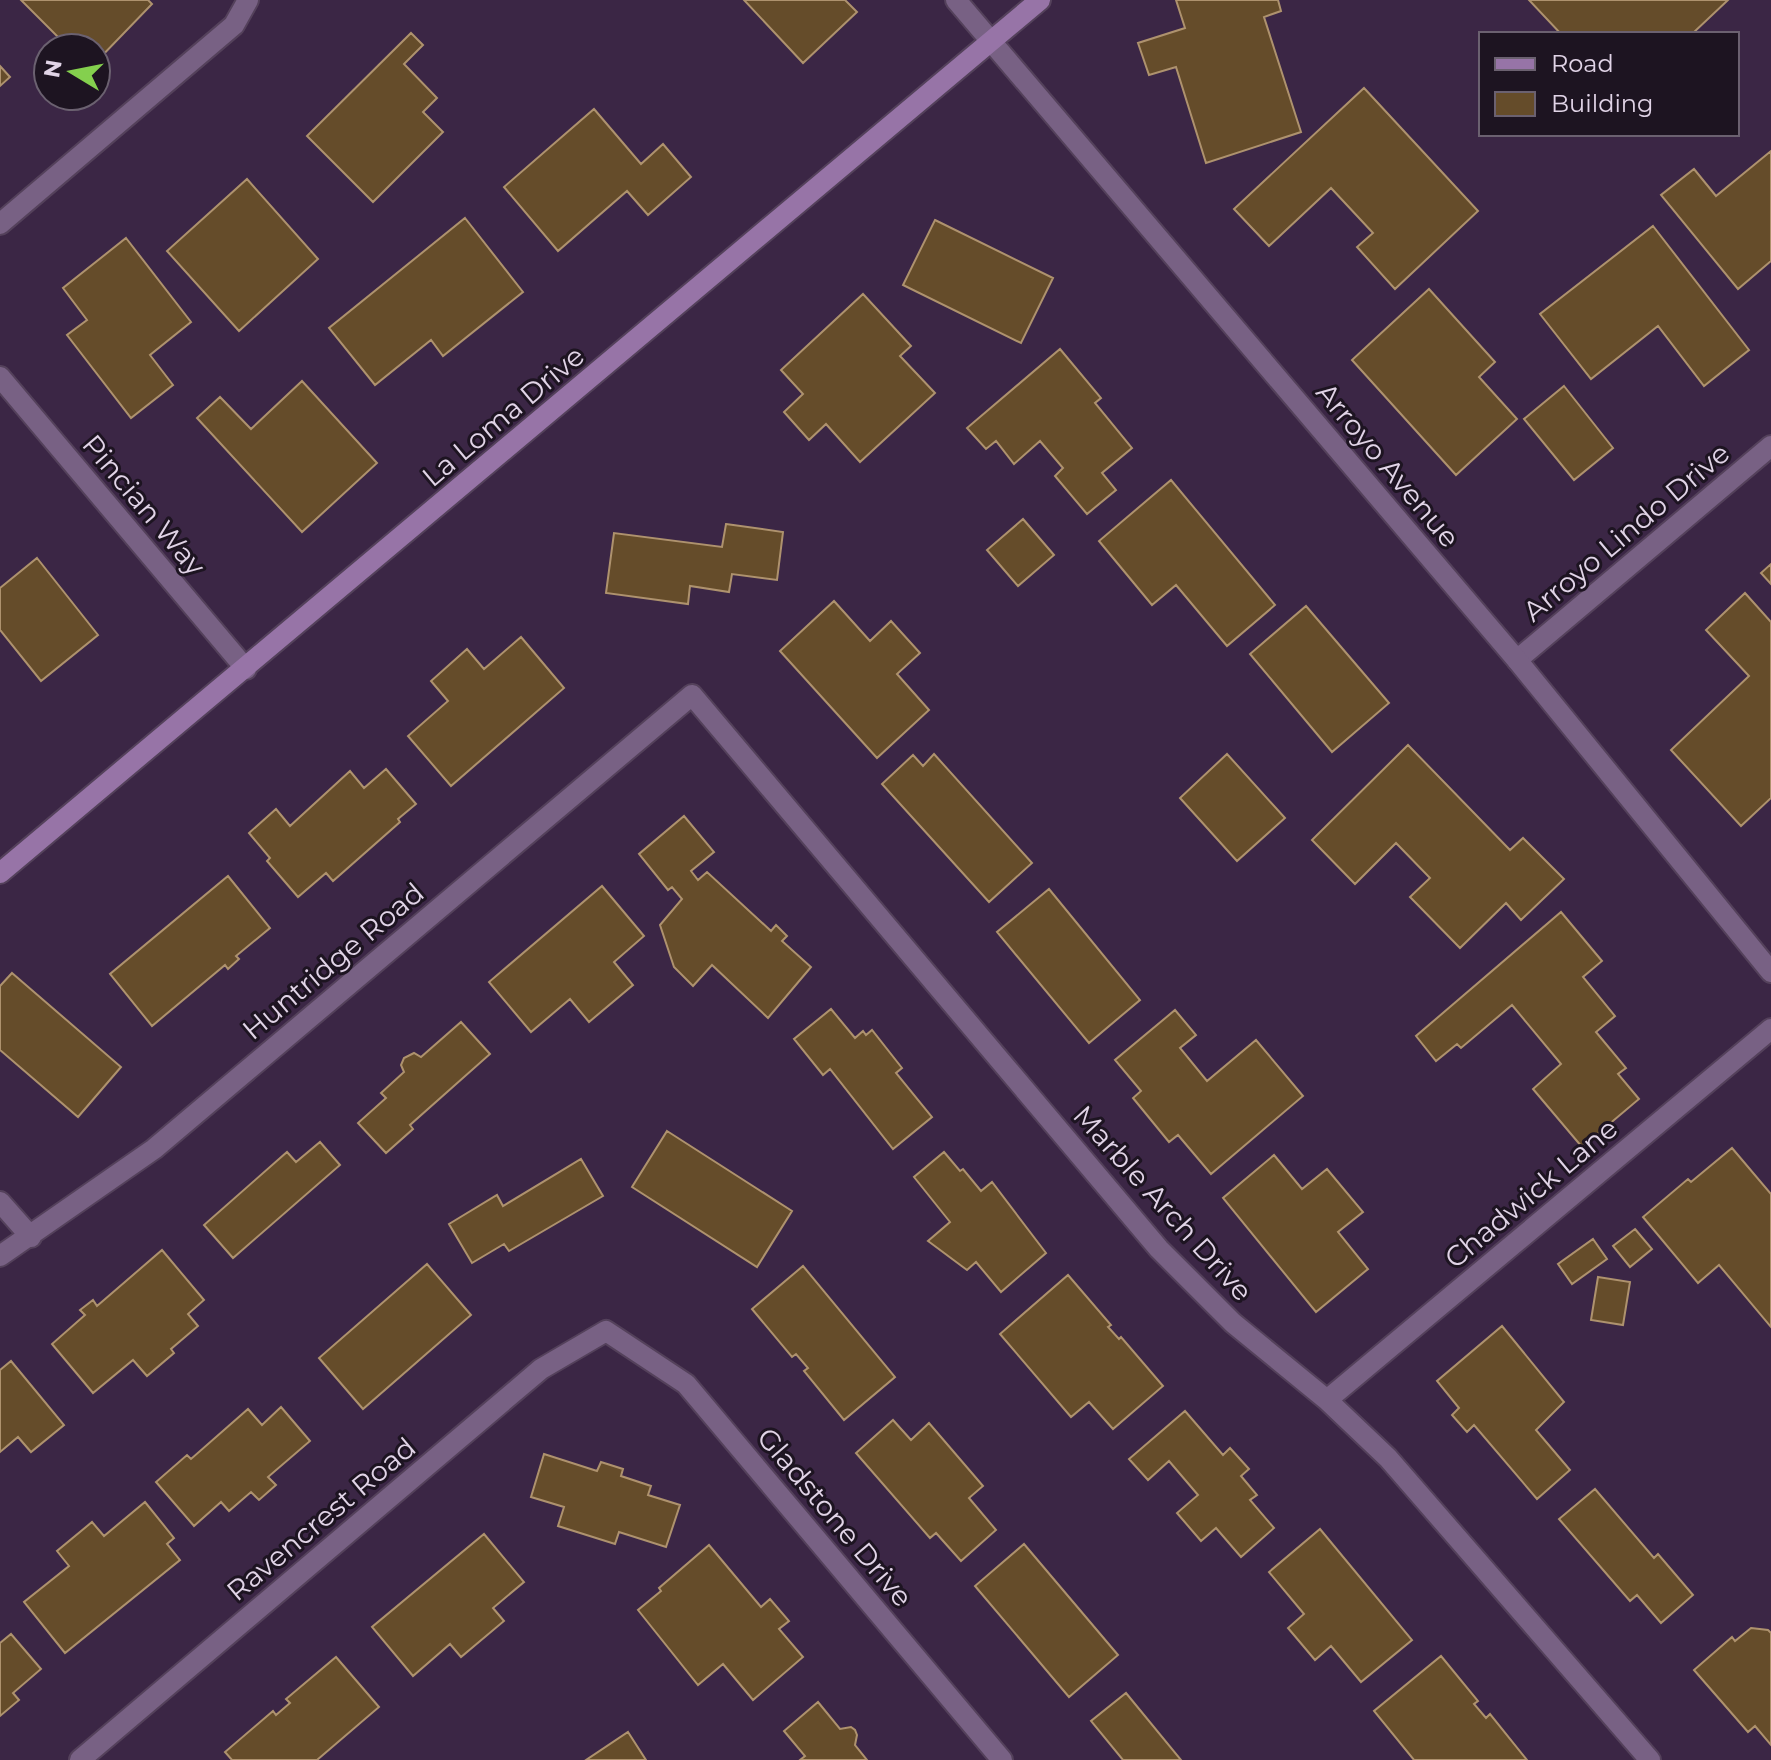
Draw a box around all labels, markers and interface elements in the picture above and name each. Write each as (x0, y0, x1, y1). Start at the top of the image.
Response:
north arrow (32, 32, 112, 112)
legend (1479, 32, 1739, 136)
text: Road (1551, 49, 1614, 78)
text: N (38, 58, 68, 80)
text: Building (1551, 89, 1654, 118)
street label: La Loma Drive (415, 338, 591, 494)
street label: Arroyo Avenue (1309, 376, 1467, 554)
street label: Pincian Way (75, 428, 213, 583)
street label: Arroyo Lindo Drive (1516, 436, 1736, 628)
street label: Huntridge Road (235, 875, 431, 1047)
street label: Marble Arch Drive (1066, 1098, 1260, 1308)
street label: Chadwick Lane (1438, 1111, 1624, 1275)
street label: Gladstone Drive (750, 1421, 920, 1613)
street label: Ravencrest Road (220, 1430, 422, 1608)

